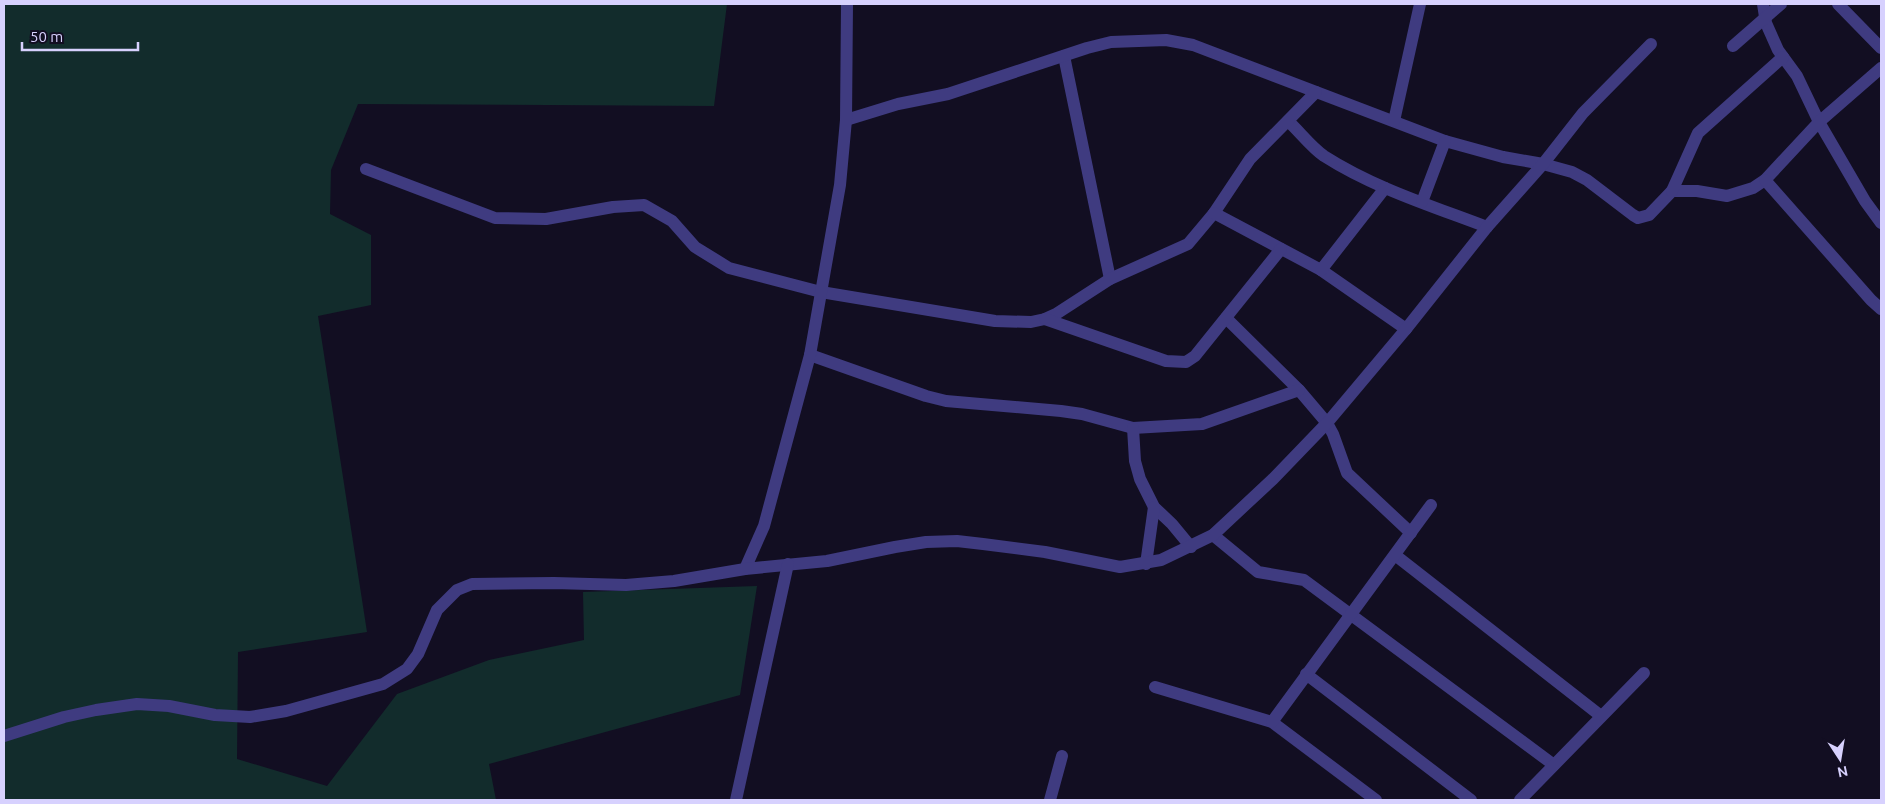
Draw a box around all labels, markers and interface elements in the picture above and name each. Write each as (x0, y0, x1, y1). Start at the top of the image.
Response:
scale bar (22, 20, 139, 52)
text: 50 m (30, 28, 63, 45)
north arrow (1815, 734, 1865, 784)
text: N (1836, 763, 1849, 781)

